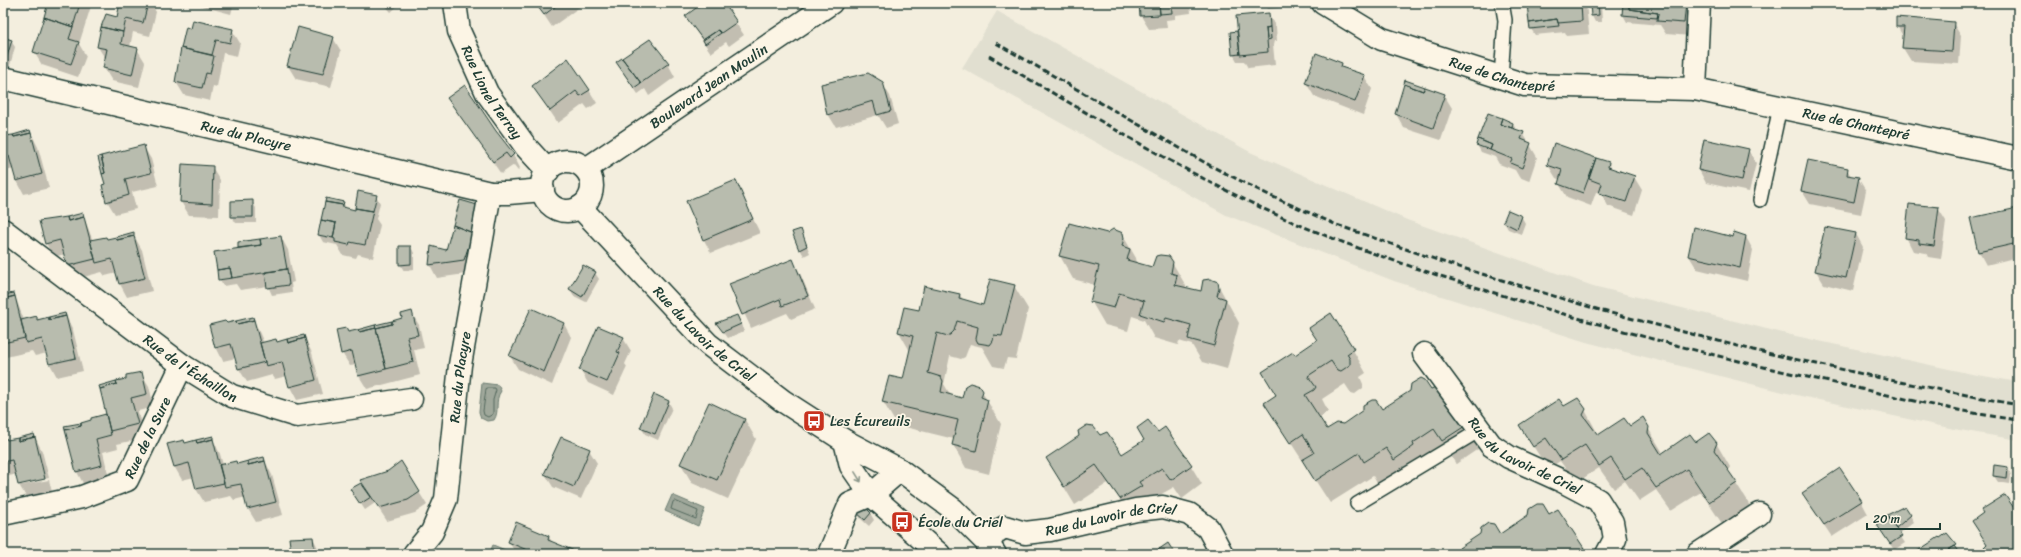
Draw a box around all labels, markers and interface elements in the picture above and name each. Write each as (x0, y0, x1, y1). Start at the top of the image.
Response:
street label: Boulevard Jean Moulin (644, 37, 773, 135)
street label: Rue Lionel Terray (455, 41, 530, 145)
street label: Rue de Chantepré (1446, 49, 1555, 98)
street label: Rue de Chantepré (1800, 100, 1912, 147)
street label: Rue du Placyre (199, 113, 294, 158)
street label: Rue du Lavoir de Criel (647, 280, 762, 389)
street label: Rue de l'Échaillon (138, 327, 241, 409)
street label: Rue du Placyre (442, 329, 478, 424)
street label: Rue de la Sure (117, 392, 178, 483)
bus stop icon: Les Écureuils (801, 408, 827, 434)
place label: Les Écureuils (830, 409, 911, 434)
street label: Rue du Lavoir de Criel (1462, 411, 1587, 502)
one-way arrow (854, 471, 862, 483)
street label: Rue du Lavoir de Criel (1044, 495, 1180, 543)
scale bar (1867, 505, 1940, 531)
text: 20 m (1873, 508, 1900, 530)
bus stop icon: École du Criel (889, 509, 915, 535)
place label: École du Criel (918, 510, 1004, 535)

